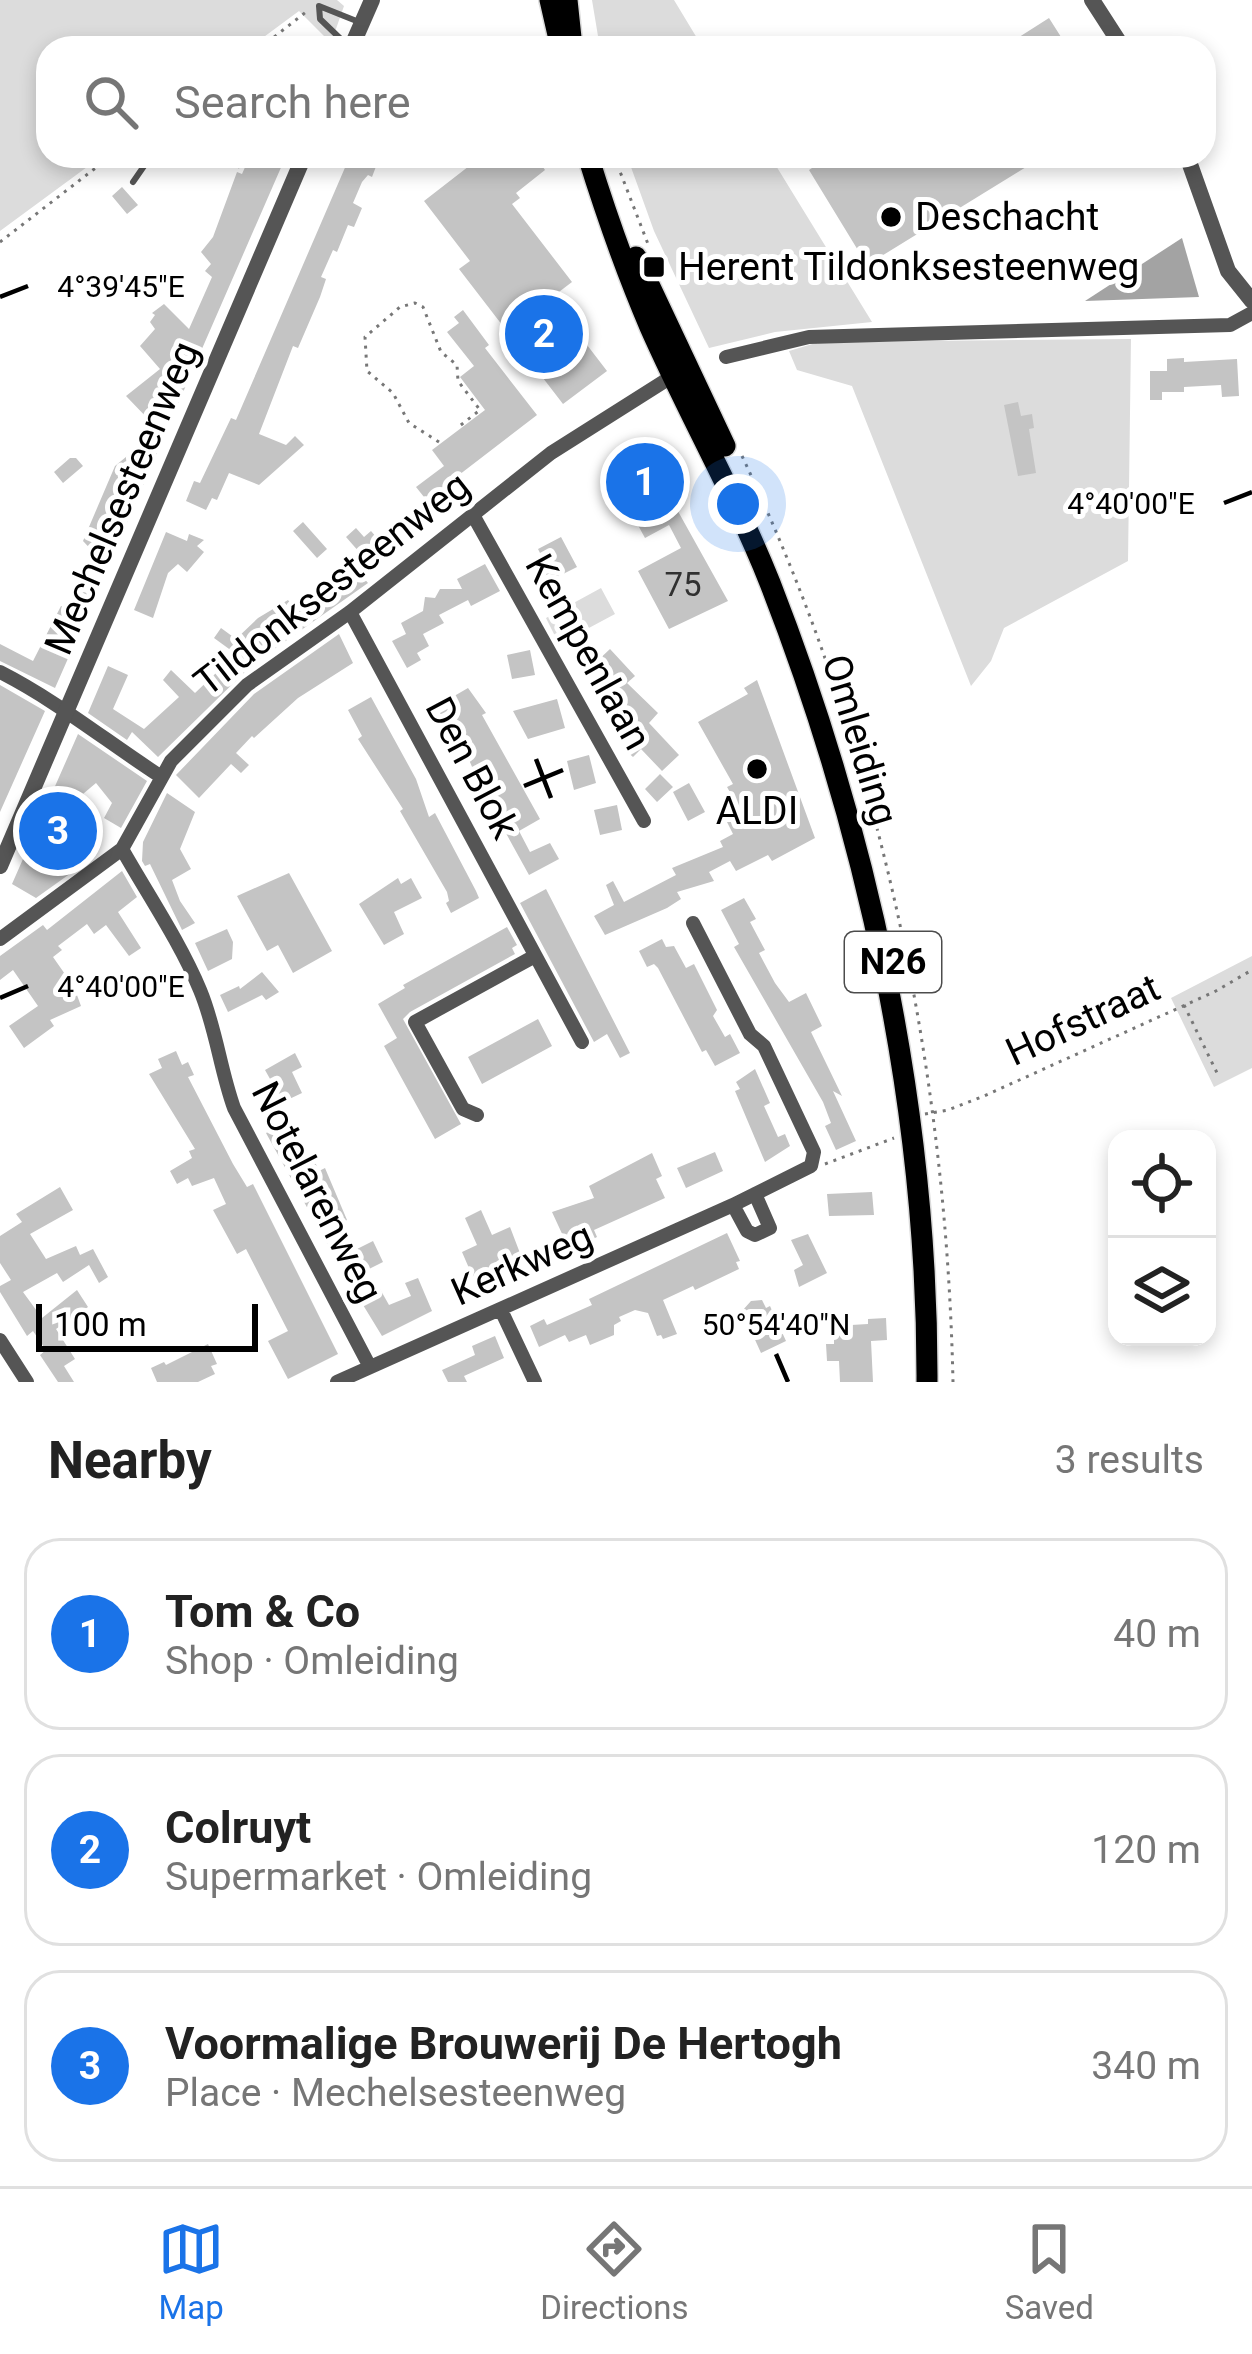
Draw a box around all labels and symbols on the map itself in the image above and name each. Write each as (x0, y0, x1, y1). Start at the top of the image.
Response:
place label: Deschacht (915, 194, 1099, 240)
marker: Deschacht (878, 204, 904, 230)
place label: Herent Tildonksesteenweg (678, 244, 1140, 290)
marker: Herent Tildonksesteenweg (641, 254, 667, 280)
text: 4°39'45"E (57, 269, 185, 304)
pin: 2 (505, 289, 583, 379)
street label: Mechelsesteenweg (35, 335, 209, 661)
pin: 1 (606, 437, 684, 527)
street label: Tildonksesteenweg (185, 462, 479, 706)
your location (708, 474, 768, 534)
text: 4°40'00"E (1067, 486, 1195, 521)
street label: Kempenlaan (515, 546, 661, 758)
house number: 75 (664, 565, 702, 604)
street label: Omleiding (812, 649, 908, 831)
street label: Den Blok (416, 690, 528, 847)
marker: ALDI (744, 756, 770, 782)
pin: 3 (19, 786, 97, 876)
place label: ALDI (716, 788, 798, 834)
road number: N26 (845, 932, 941, 992)
street label: Hofstraat (999, 964, 1167, 1076)
text: 4°40'00"E (57, 969, 185, 1004)
street label: Notelarenweg (242, 1074, 392, 1310)
street label: Kerkweg (444, 1213, 600, 1315)
scale bar (36, 1298, 258, 1351)
text: 50°54'40"N (702, 1307, 850, 1342)

